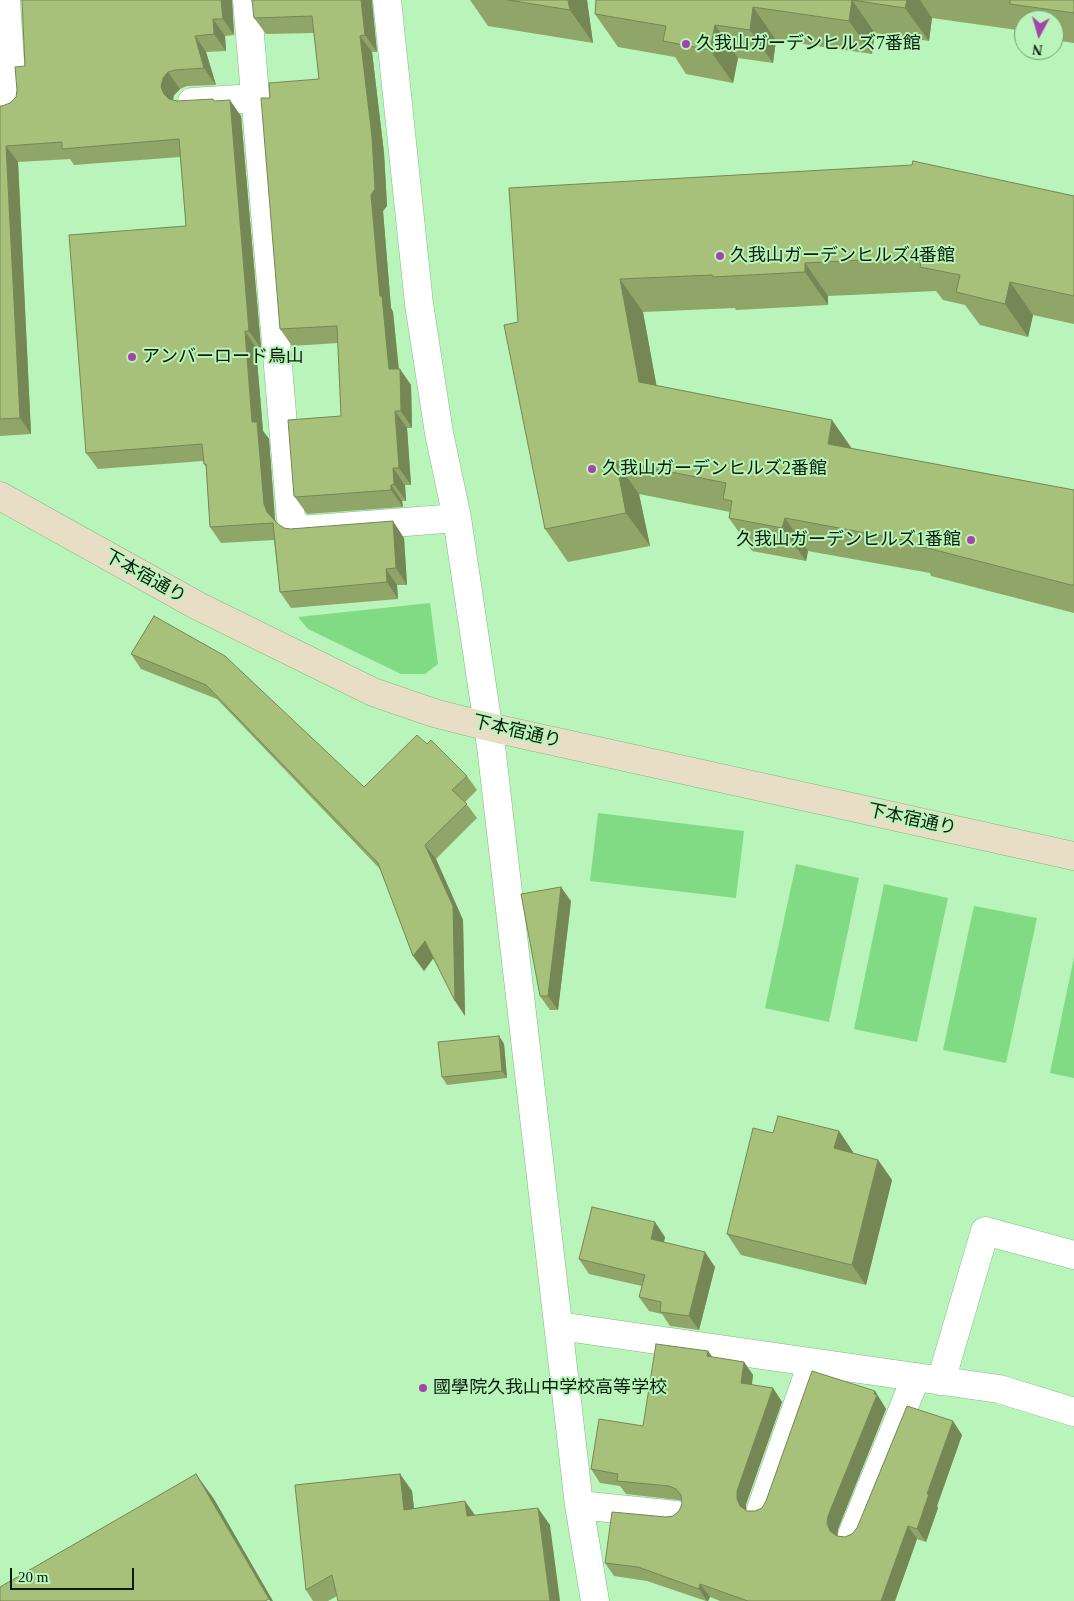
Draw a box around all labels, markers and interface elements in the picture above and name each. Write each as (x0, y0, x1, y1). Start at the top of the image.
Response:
north arrow (1014, 10, 1064, 60)
place label: 久我山ガーデンヒルズ7番館 (696, 33, 921, 55)
marker: 久我山ガーデンヒルズ7番館 (680, 38, 692, 50)
text: N (1032, 41, 1043, 57)
place label: 久我山ガーデンヒルズ4番館 (730, 245, 955, 267)
marker: 久我山ガーデンヒルズ4番館 (714, 250, 726, 262)
place label: アンバーロード烏山 (142, 346, 304, 368)
marker: アンバーロード烏山 (126, 351, 138, 363)
place label: 久我山ガーデンヒルズ2番館 (602, 458, 827, 480)
marker: 久我山ガーデンヒルズ2番館 (586, 463, 598, 475)
place label: 久我山ガーデンヒルズ1番館 (736, 529, 961, 551)
marker: 久我山ガーデンヒルズ1番館 (965, 534, 977, 546)
street label: 下本宿通り (100, 546, 190, 608)
street label: 下本宿通り (471, 711, 563, 753)
street label: 下本宿通り (866, 800, 958, 840)
place label: 國學院久我山中学校高等学校 (433, 1377, 667, 1399)
marker: 國學院久我山中学校高等学校 (417, 1382, 429, 1394)
scale bar (12, 1558, 136, 1590)
text: 20 m (18, 1569, 48, 1585)

